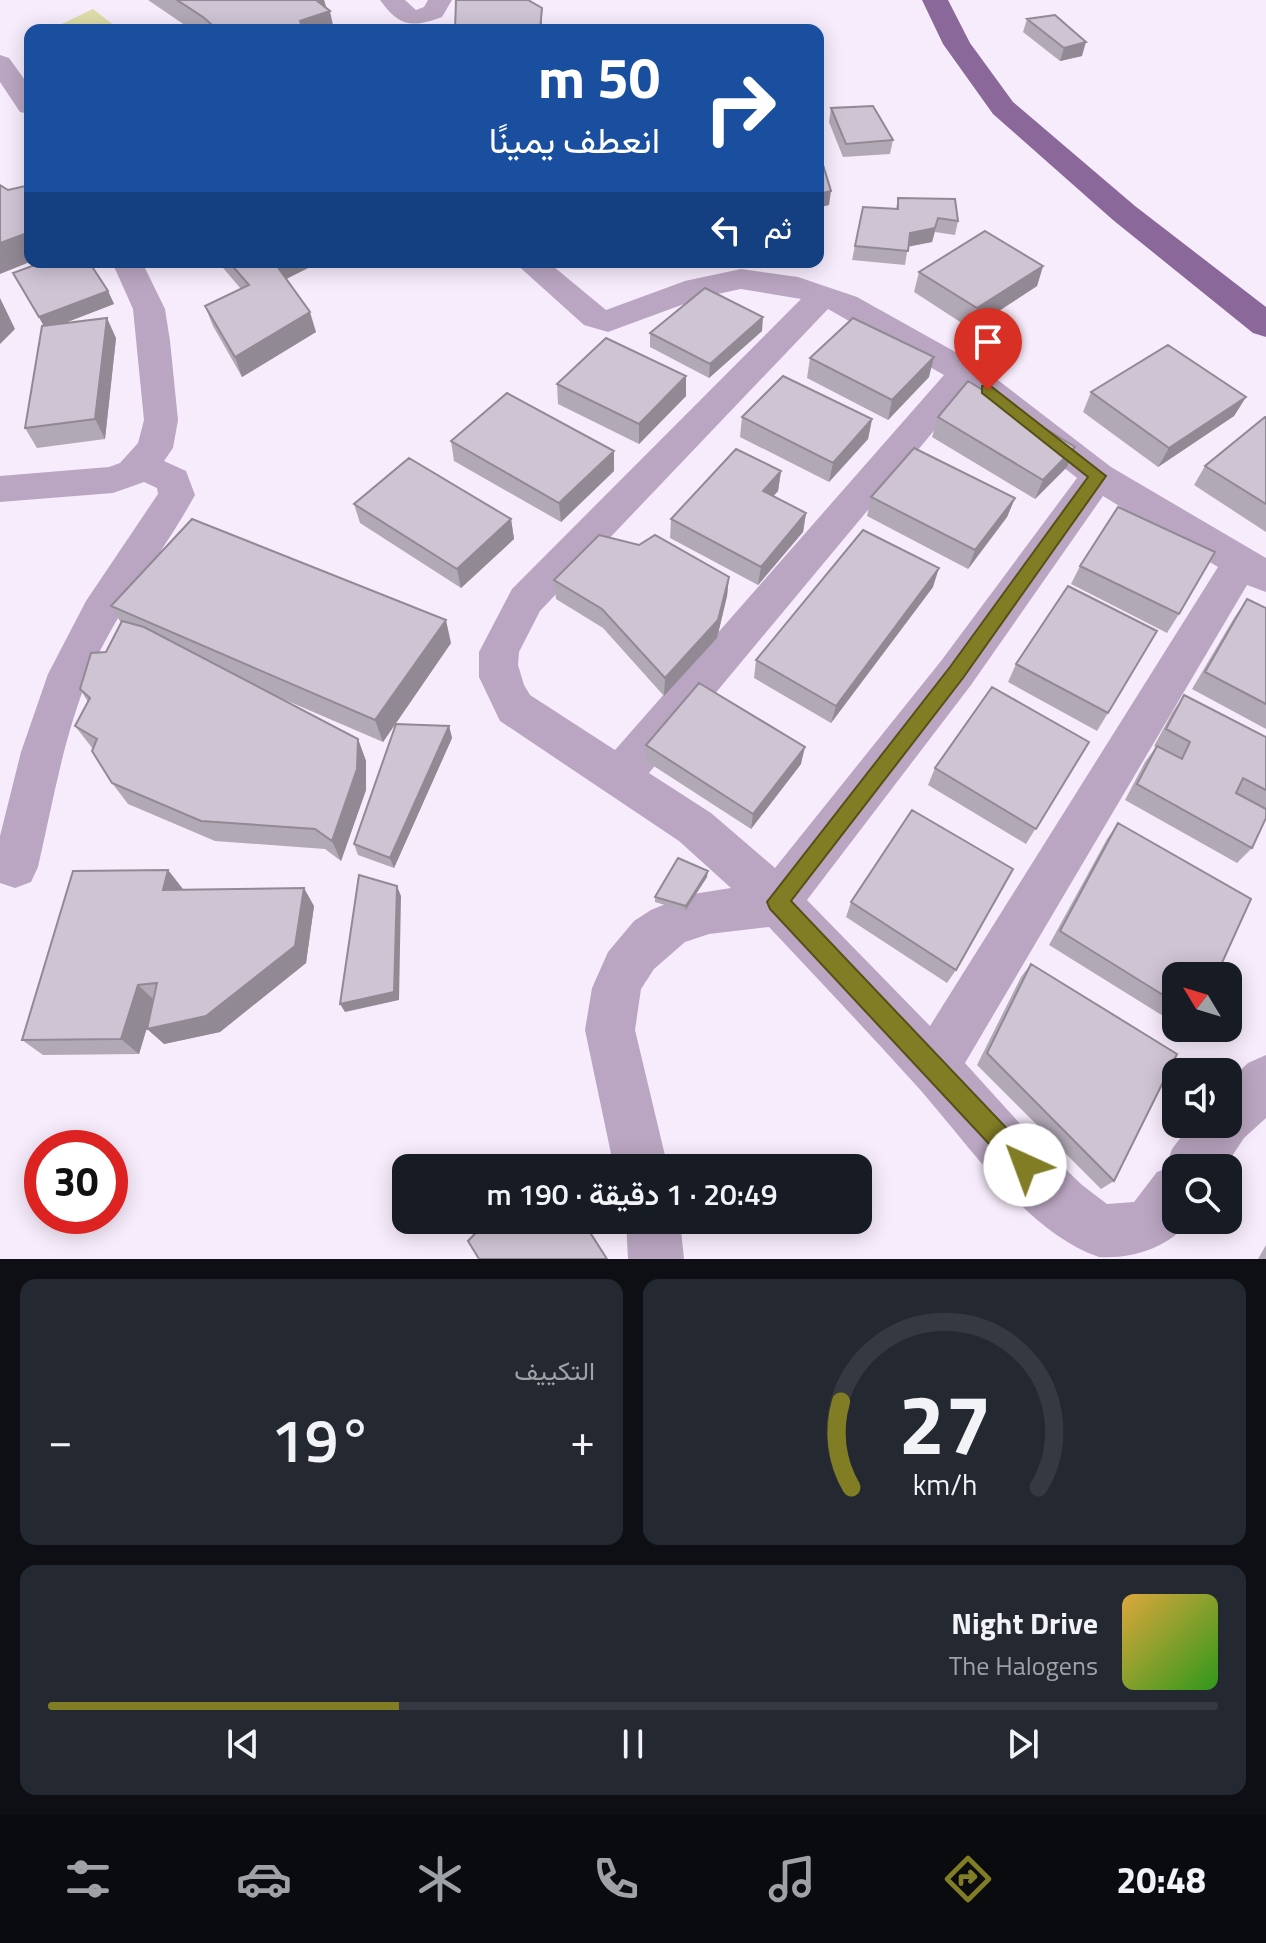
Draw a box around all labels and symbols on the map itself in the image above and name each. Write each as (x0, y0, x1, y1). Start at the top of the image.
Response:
pin (954, 308, 1022, 390)
north arrow (1162, 962, 1242, 1042)
position arrow (983, 1123, 1067, 1207)
speed limit sign: 30 (24, 1130, 128, 1234)

